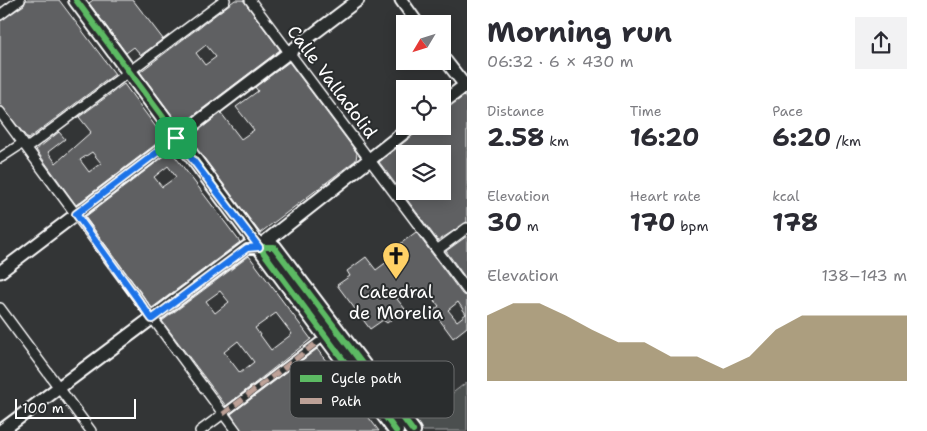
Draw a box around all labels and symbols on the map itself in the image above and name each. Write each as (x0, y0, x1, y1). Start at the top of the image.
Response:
north arrow (396, 15, 451, 70)
street label: Calle Valladolid (281, 20, 383, 144)
pin (155, 117, 197, 159)
church icon: Catedral de Morelia (381, 241, 411, 280)
place label: Catedral de Morelia (349, 280, 443, 325)
legend (290, 361, 454, 418)
text: Cycle path (331, 369, 402, 387)
text: Path (331, 392, 362, 410)
scale bar (15, 396, 136, 419)

